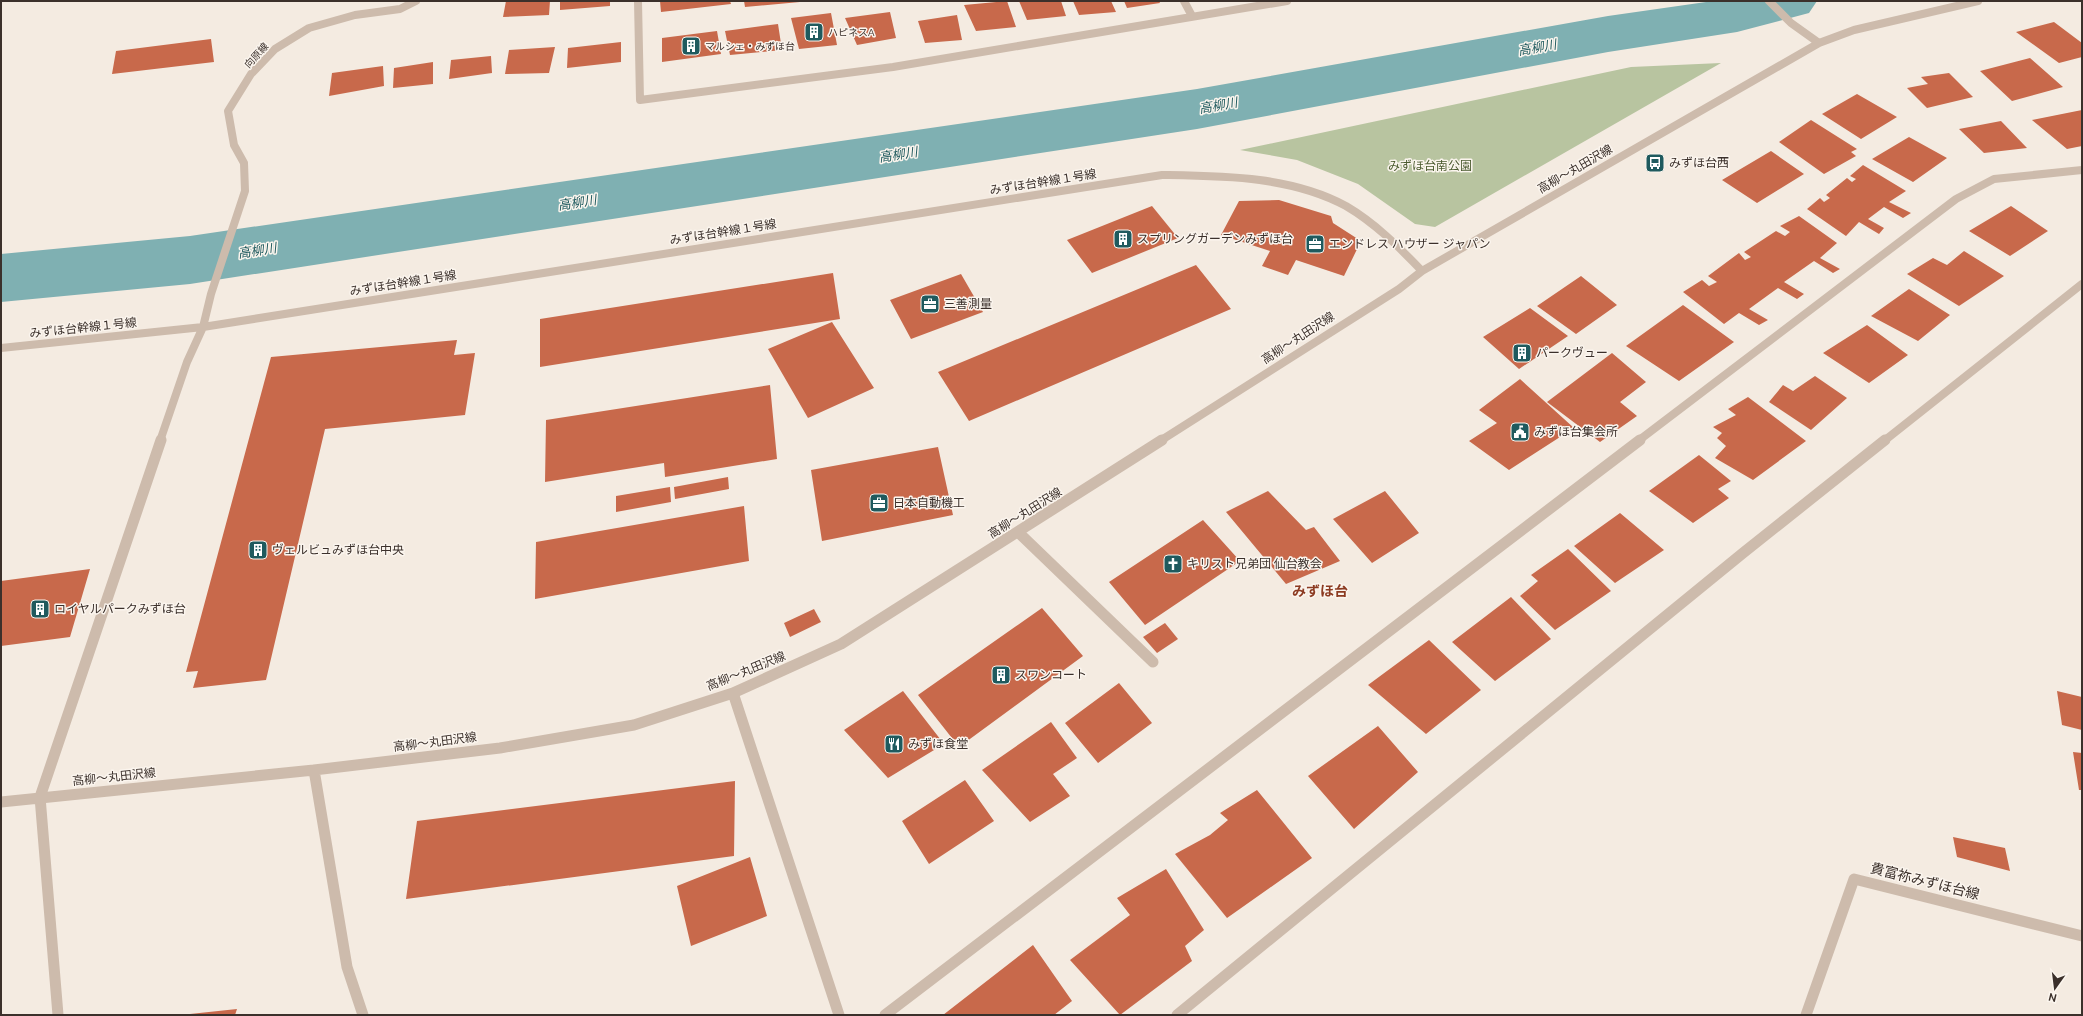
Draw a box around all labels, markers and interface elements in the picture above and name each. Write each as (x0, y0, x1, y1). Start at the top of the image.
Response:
building icon: ハピネスA (803, 21, 825, 43)
place label: ハピネスA (828, 27, 875, 38)
building icon: マルシェ・みずほ台 (680, 35, 702, 57)
water label: 高柳川 (1517, 36, 1559, 57)
street label: 向原線 (242, 41, 271, 70)
place label: マルシェ・みずほ台 (705, 41, 795, 52)
water label: 高柳川 (1198, 94, 1240, 115)
street label: 高柳～丸田沢線 (1535, 142, 1614, 195)
water label: 高柳川 (878, 144, 920, 164)
bus stop icon: みずほ台西 (1644, 152, 1666, 174)
place label: みずほ台西 (1669, 156, 1729, 169)
park label: みずほ台南公園 (1388, 159, 1472, 172)
street label: みずほ台幹線１号線 (989, 167, 1097, 196)
water label: 高柳川 (557, 192, 599, 212)
street label: みずほ台幹線１号線 (669, 217, 777, 246)
building icon: スプリングガーデンみずほ台 (1112, 228, 1134, 250)
place label: スプリングガーデンみずほ台 (1137, 232, 1293, 245)
office icon: エンドレス ハウザー ジャパン (1304, 233, 1326, 255)
place label: エンドレス ハウザー ジャパン (1329, 237, 1491, 250)
water label: 高柳川 (237, 240, 279, 260)
street label: みずほ台幹線１号線 (349, 268, 457, 297)
office icon: 三善測量 (919, 293, 941, 315)
place label: 三善測量 (944, 297, 992, 310)
street label: 高柳～丸田沢線 (1259, 309, 1336, 366)
street label: みずほ台幹線１号線 (29, 315, 137, 340)
building icon: パークヴュー (1511, 342, 1533, 364)
place label: パークヴュー (1536, 346, 1608, 359)
public building icon: みずほ台集会所 (1509, 421, 1531, 443)
place label: みずほ台集会所 (1534, 425, 1618, 438)
street label: 高柳～丸田沢線 (986, 485, 1064, 540)
office icon: 日本自動機工 (868, 492, 890, 514)
place label: 日本自動機工 (893, 496, 965, 509)
building icon: ヴェルビュみずほ台中央 (247, 539, 269, 561)
place label: ヴェルビュみずほ台中央 (272, 543, 404, 556)
church icon: キリスト兄弟団 仙台教会 (1162, 553, 1184, 575)
place label: キリスト兄弟団 仙台教会 (1187, 557, 1322, 570)
district label: みずほ台 (1292, 583, 1348, 599)
building icon: ロイヤルパークみずほ台 (29, 598, 51, 620)
place label: ロイヤルパークみずほ台 (54, 602, 186, 615)
street label: 高柳～丸田沢線 (704, 649, 787, 692)
building icon: スワンコート (990, 664, 1012, 686)
place label: スワンコート (1015, 668, 1087, 681)
street label: 高柳～丸田沢線 (392, 730, 477, 753)
restaurant icon: みずほ食堂 (883, 733, 905, 755)
place label: みずほ食堂 (908, 737, 968, 750)
street label: 高柳～丸田沢線 (71, 766, 156, 787)
street label: 貴富祢みずほ台線 (1869, 860, 1981, 902)
north arrow (2035, 968, 2075, 1008)
text: N (2047, 991, 2058, 1005)

